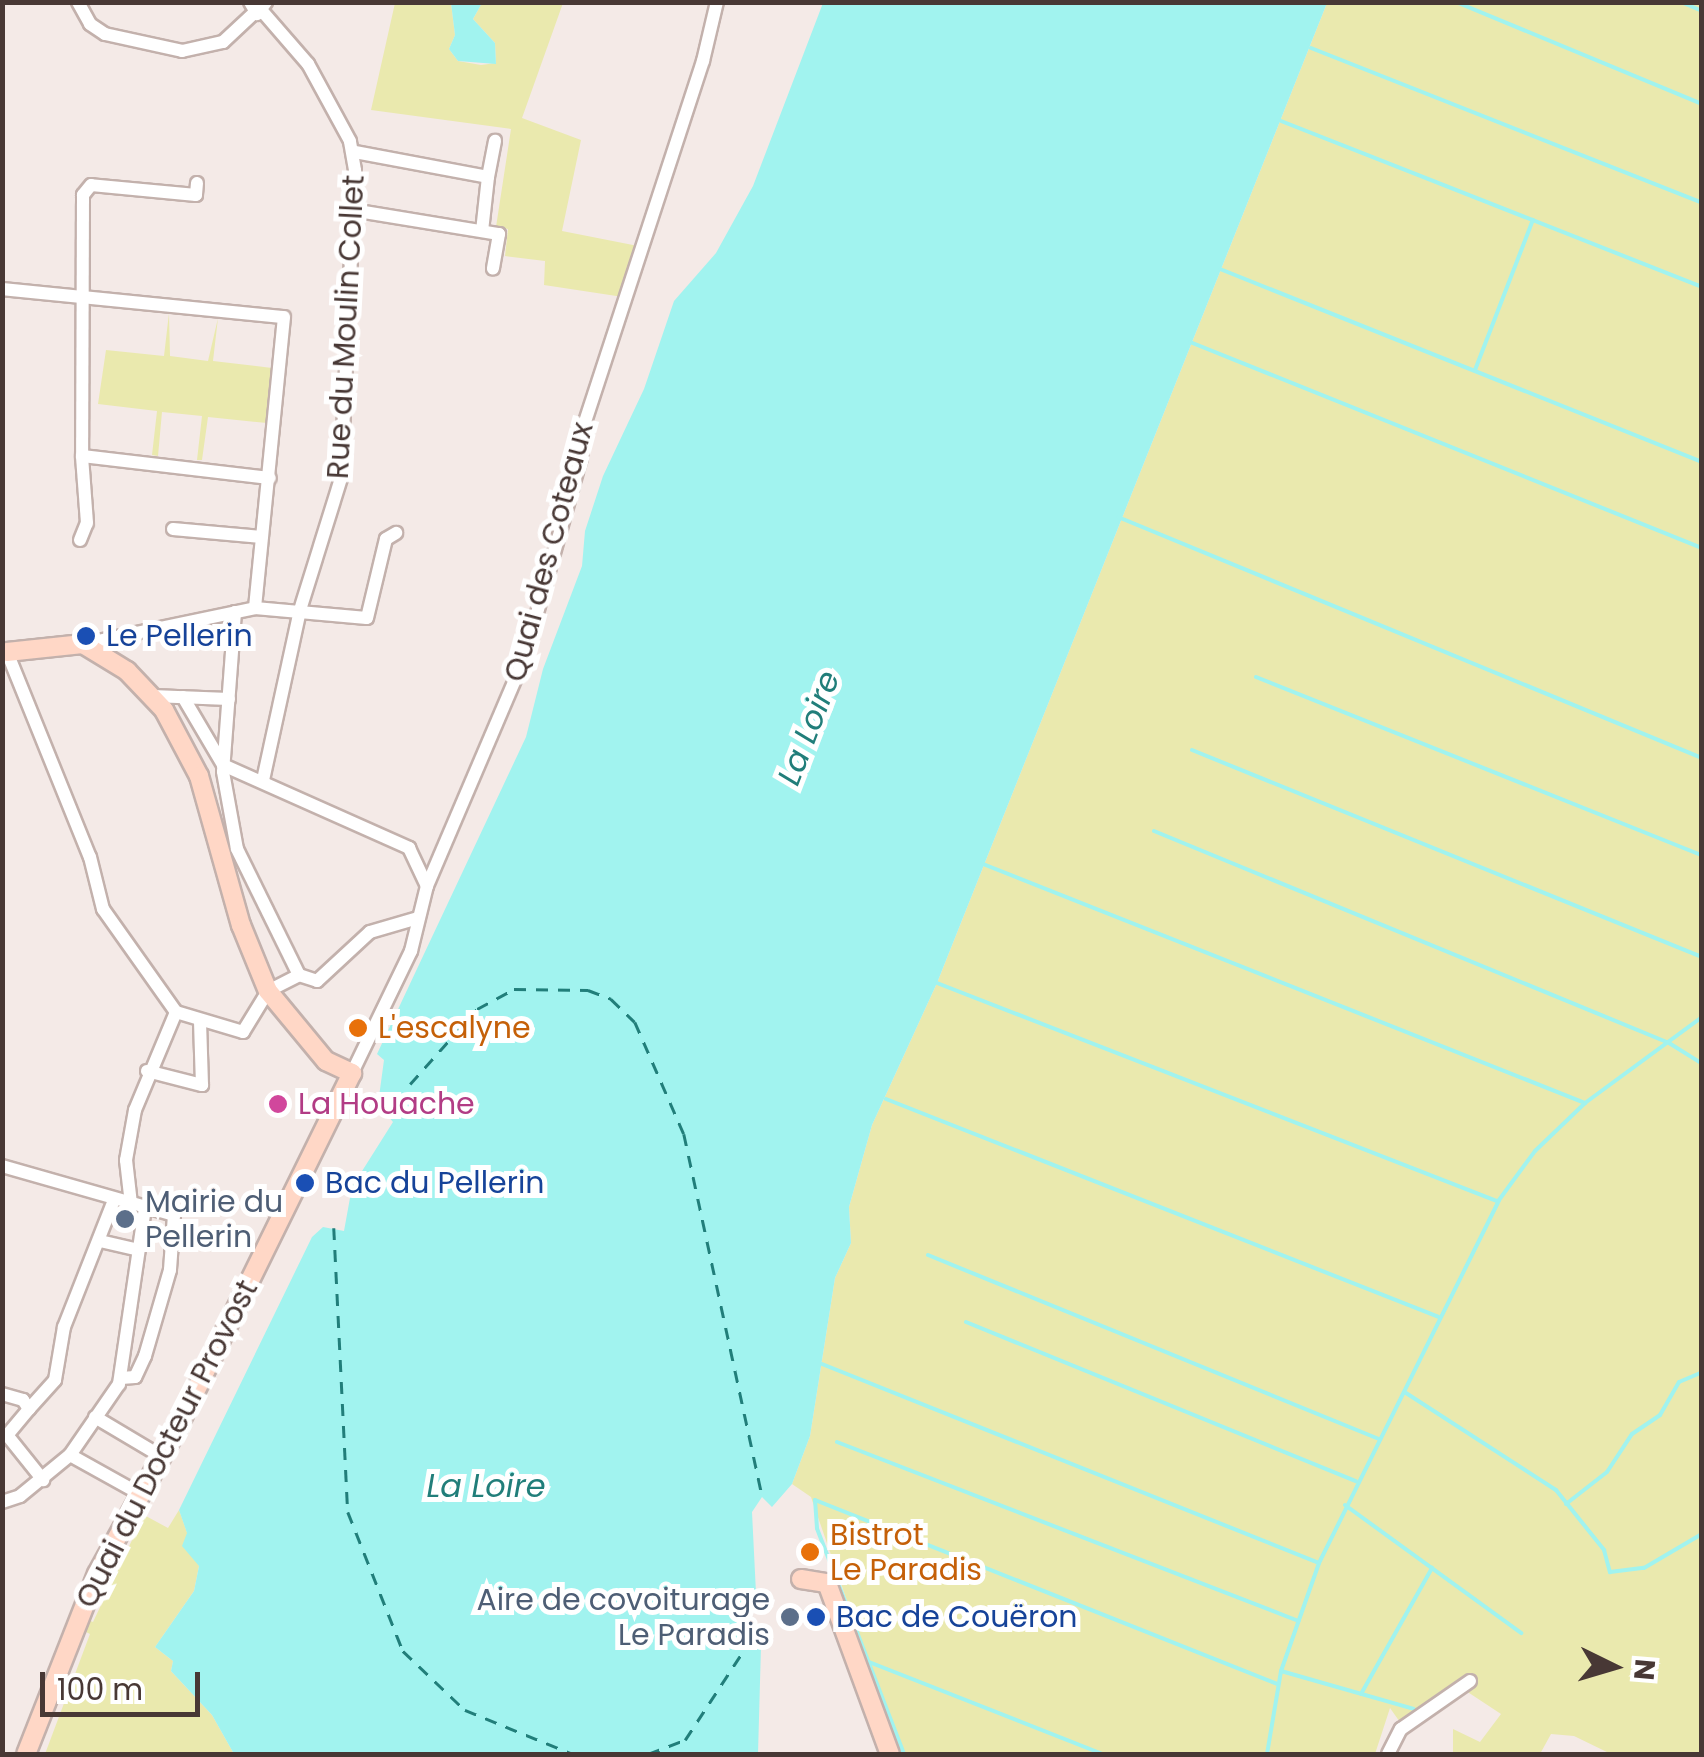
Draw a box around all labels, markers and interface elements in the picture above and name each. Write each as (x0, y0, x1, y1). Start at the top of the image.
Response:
street label: Rue du Moulin Collet (320, 174, 372, 480)
street label: Quai des Coteaux (497, 418, 601, 686)
place label: Le Pellerin (106, 618, 253, 654)
marker: Le Pellerin (75, 625, 97, 647)
water label: La Loire (770, 666, 848, 790)
place label: L'escalyne (378, 1010, 531, 1046)
marker: L'escalyne (347, 1017, 369, 1039)
place label: La Houache (298, 1086, 475, 1122)
marker: La Houache (267, 1093, 289, 1115)
place label: Bac du Pellerin (325, 1165, 544, 1201)
marker: Bac du Pellerin (294, 1172, 316, 1194)
place label: Mairie du Pellerin (145, 1184, 283, 1254)
marker: Mairie du Pellerin (114, 1208, 136, 1230)
street label: Quai du Docteur Provost (69, 1274, 265, 1614)
water label: La Loire (427, 1467, 545, 1505)
place label: Bistrot Le Paradis (830, 1517, 982, 1588)
marker: Bistrot Le Paradis (799, 1541, 821, 1563)
place label: Aire de covoiturage Le Paradis (476, 1582, 770, 1652)
place label: Bac de Couëron (836, 1599, 1078, 1635)
marker: Aire de covoiturage Le Paradis (779, 1606, 801, 1628)
marker: Bac de Couëron (805, 1606, 827, 1628)
north arrow (1564, 1617, 1664, 1717)
scale bar (45, 1652, 205, 1714)
text: N (1624, 1657, 1665, 1682)
text: 100 m (57, 1668, 143, 1711)

